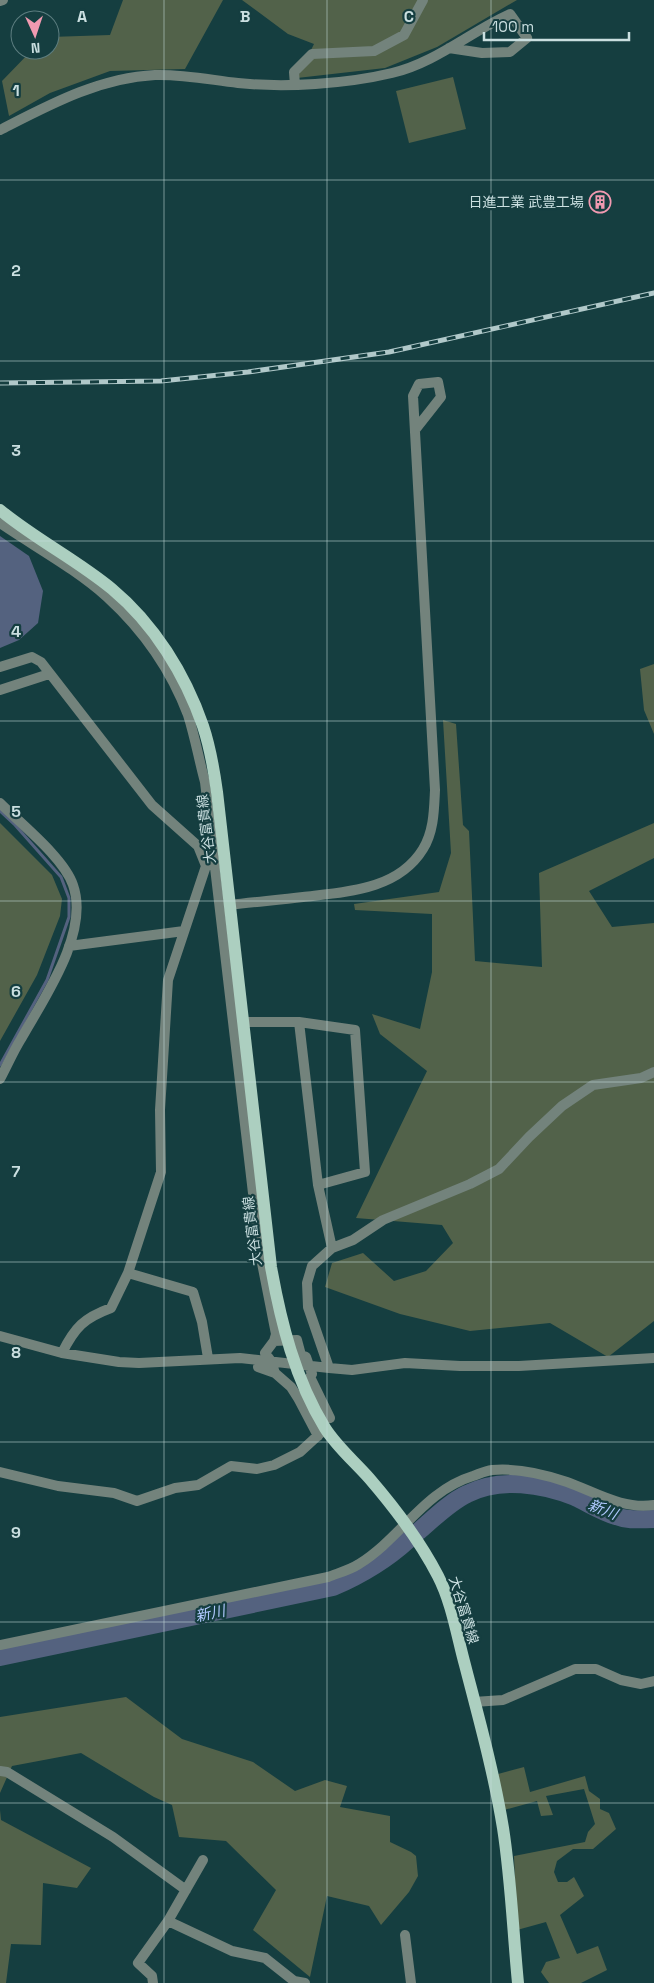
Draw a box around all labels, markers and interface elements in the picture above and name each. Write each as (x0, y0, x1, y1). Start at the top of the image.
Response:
text: A (77, 6, 87, 27)
text: B (240, 6, 250, 27)
text: C (404, 6, 414, 27)
north arrow (10, 10, 60, 60)
scale bar (484, 10, 629, 42)
text: 100 m (492, 17, 534, 36)
text: N (31, 39, 41, 57)
text: 1 (12, 80, 20, 101)
building icon: 日進工業 武豊工場 (588, 190, 612, 214)
place label: 日進工業 武豊工場 (468, 193, 584, 211)
text: 2 (11, 260, 21, 281)
text: 3 (11, 440, 21, 461)
text: 4 (11, 621, 21, 642)
street label: 大谷富貴線 (193, 793, 219, 865)
text: 5 (11, 801, 21, 822)
text: 6 (11, 981, 21, 1002)
text: 7 (12, 1161, 21, 1182)
street label: 大谷富貴線 (239, 1195, 265, 1267)
text: 8 (11, 1342, 21, 1363)
water label: 新川 (586, 1495, 622, 1524)
text: 9 (11, 1522, 21, 1543)
street label: 大谷富貴線 (445, 1574, 483, 1646)
water label: 新川 (193, 1600, 229, 1625)

